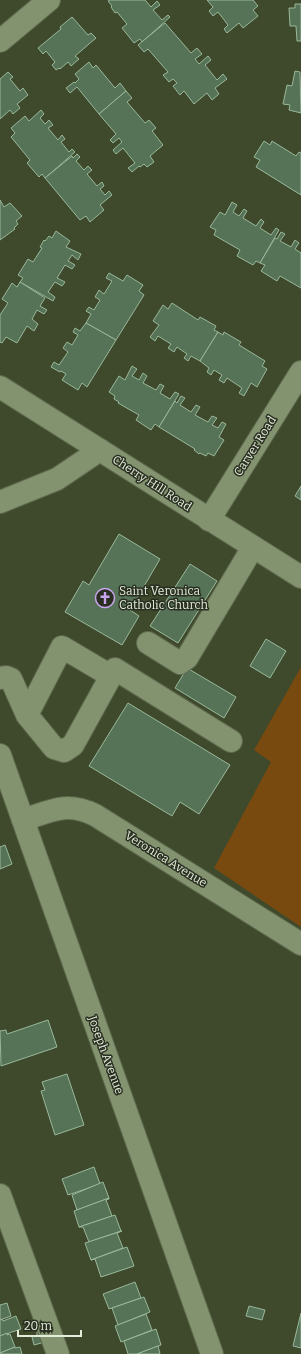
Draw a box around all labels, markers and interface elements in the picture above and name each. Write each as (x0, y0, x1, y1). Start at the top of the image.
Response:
street label: Carver Road (231, 413, 279, 479)
street label: Cherry Hill Road (110, 452, 194, 514)
place label: Saint Veronica Catholic Church (119, 584, 208, 612)
church icon: Saint Veronica Catholic Church (94, 587, 116, 609)
street label: Veronica Avenue (122, 828, 210, 890)
street label: Joseph Avenue (85, 1013, 127, 1096)
scale bar (18, 1312, 81, 1338)
text: 20 m (24, 1319, 53, 1333)

